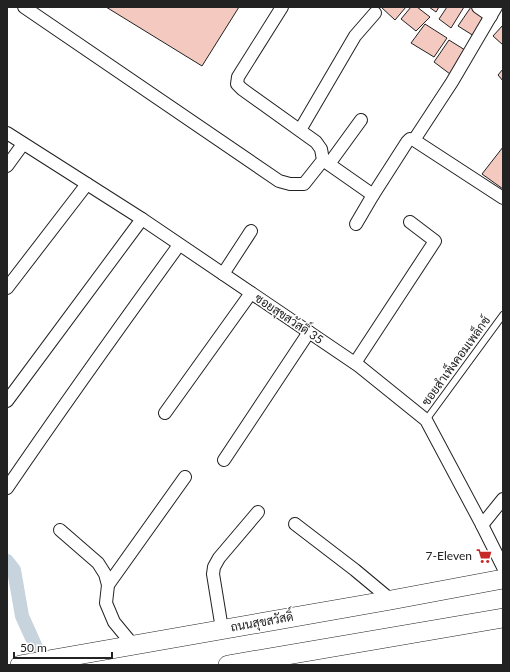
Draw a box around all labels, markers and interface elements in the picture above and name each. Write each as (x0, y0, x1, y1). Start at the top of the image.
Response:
street label: ซอยสุขสวัสดิ์ 35 (251, 287, 328, 349)
street label: ซอยสำเพ็งคอมเพล็กซ์ (417, 312, 493, 408)
supermarket icon: 7-Eleven (475, 547, 493, 565)
place label: 7-Eleven (426, 548, 472, 563)
street label: ถนนสุขสวัสดิ์ (229, 605, 295, 636)
scale bar (14, 634, 112, 660)
text: 50 m (20, 640, 47, 655)

